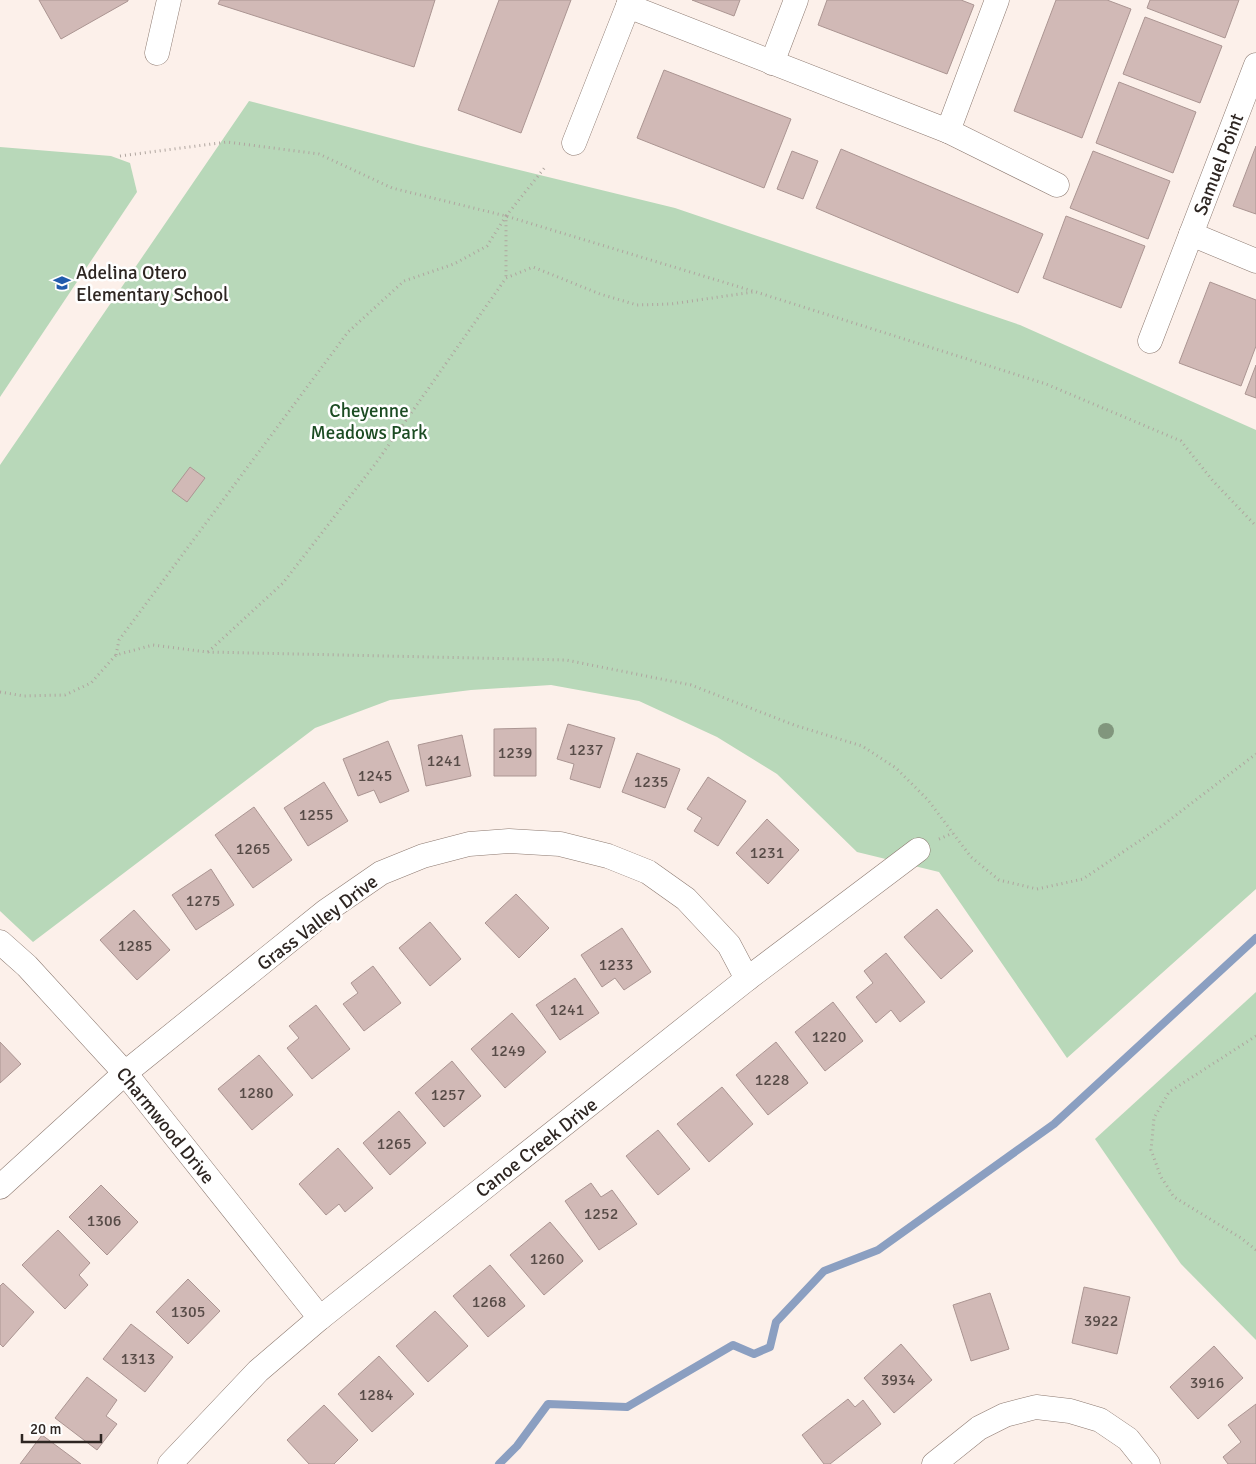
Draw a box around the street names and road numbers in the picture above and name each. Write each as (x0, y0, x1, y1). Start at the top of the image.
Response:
street label: Samuel Point (1189, 110, 1249, 219)
street label: Grass Valley Drive (253, 870, 383, 976)
street label: Charmwood Drive (111, 1062, 220, 1189)
street label: Canoe Creek Drive (471, 1093, 602, 1203)

